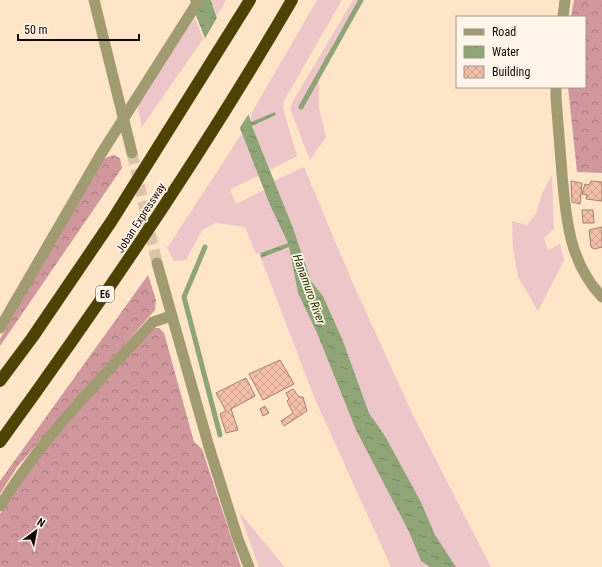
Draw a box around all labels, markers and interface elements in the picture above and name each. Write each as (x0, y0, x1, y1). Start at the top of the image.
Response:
scale bar (18, 16, 139, 42)
legend (456, 16, 586, 88)
text: 50 m (24, 23, 48, 37)
text: Road (492, 25, 516, 39)
text: Water (492, 45, 520, 59)
text: Building (492, 65, 530, 79)
street label: Joban Expressway (114, 180, 169, 255)
water label: Hanamuro River (290, 252, 328, 326)
road number: E6 (96, 286, 114, 302)
north arrow (16, 511, 56, 551)
text: N (35, 516, 48, 530)

